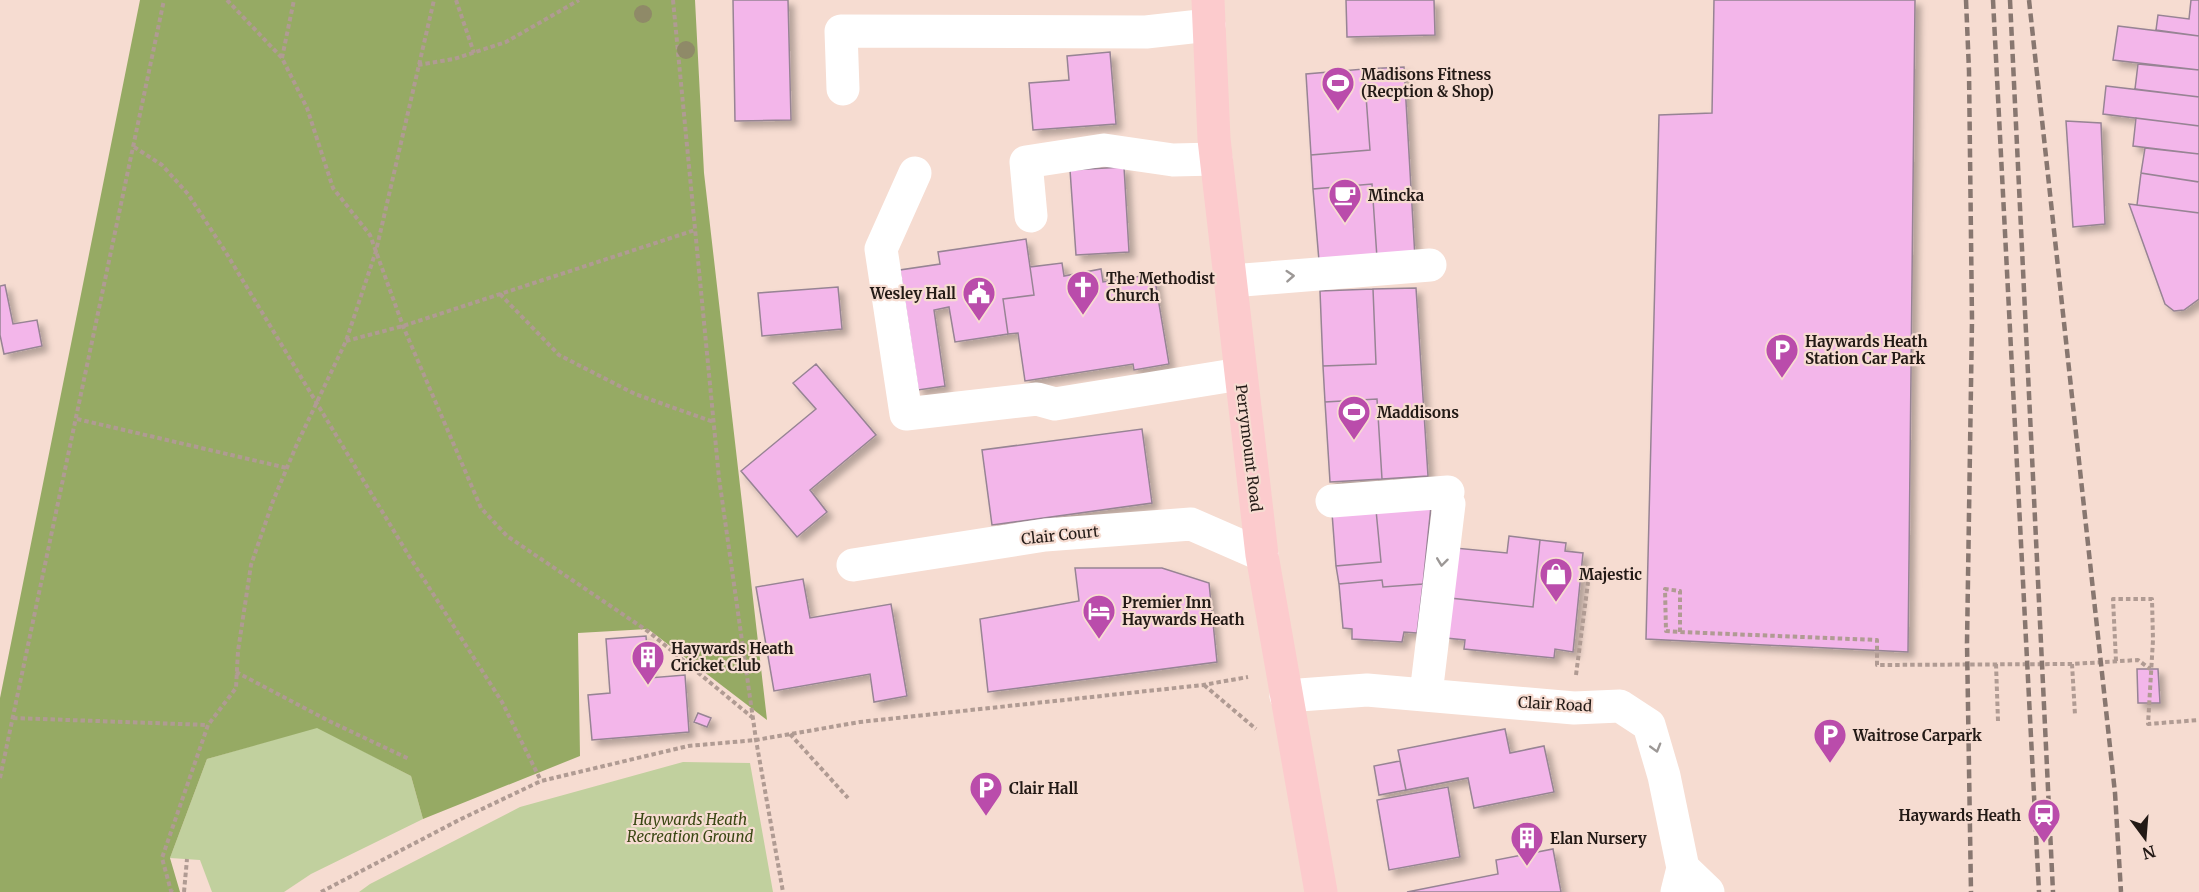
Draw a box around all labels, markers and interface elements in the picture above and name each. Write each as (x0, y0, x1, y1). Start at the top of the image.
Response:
sports icon: Madisons Fitness (Recption & Shop) (1320, 65, 1356, 112)
place label: Madisons Fitness (Recption & Shop) (1361, 65, 1494, 101)
cafe icon: Mincka (1327, 177, 1363, 224)
place label: Mincka (1368, 186, 1425, 205)
church icon: The Methodist Church (1065, 269, 1101, 316)
place label: The Methodist Church (1106, 269, 1215, 305)
one-way arrow (1285, 270, 1294, 283)
public building icon: Wesley Hall (961, 275, 997, 322)
place label: Wesley Hall (869, 284, 956, 303)
parking icon: Haywards Heath Station Car Park (1764, 332, 1800, 379)
place label: Haywards Heath Station Car Park (1805, 332, 1928, 368)
street label: Perrymount Road (1232, 383, 1266, 513)
sports icon: Maddisons (1336, 394, 1372, 441)
place label: Maddisons (1377, 403, 1459, 422)
street label: Clair Court (1020, 521, 1100, 549)
shop icon: Majestic (1538, 556, 1574, 603)
one-way arrow (1436, 557, 1449, 566)
place label: Majestic (1579, 565, 1642, 584)
hotel icon: Premier Inn Haywards Heath (1081, 593, 1117, 640)
place label: Premier Inn Haywards Heath (1122, 593, 1245, 629)
building icon: Haywards Heath Cricket Club (630, 639, 666, 686)
place label: Haywards Heath Cricket Club (671, 639, 794, 675)
street label: Clair Road (1517, 693, 1593, 715)
parking icon: Waitrose Carpark (1812, 717, 1848, 764)
place label: Waitrose Carpark (1852, 726, 1982, 745)
one-way arrow (1649, 742, 1661, 753)
parking icon: Clair Hall (968, 770, 1004, 817)
place label: Clair Hall (1009, 779, 1078, 798)
station icon: Haywards Heath (2026, 797, 2062, 844)
place label: Haywards Heath (1898, 806, 2021, 825)
north arrow (2115, 808, 2175, 868)
park label: Haywards Heath Recreation Ground (627, 810, 753, 846)
building icon: Elan Nursery (1509, 820, 1545, 867)
place label: Elan Nursery (1550, 829, 1647, 848)
text: N (2140, 841, 2158, 864)

